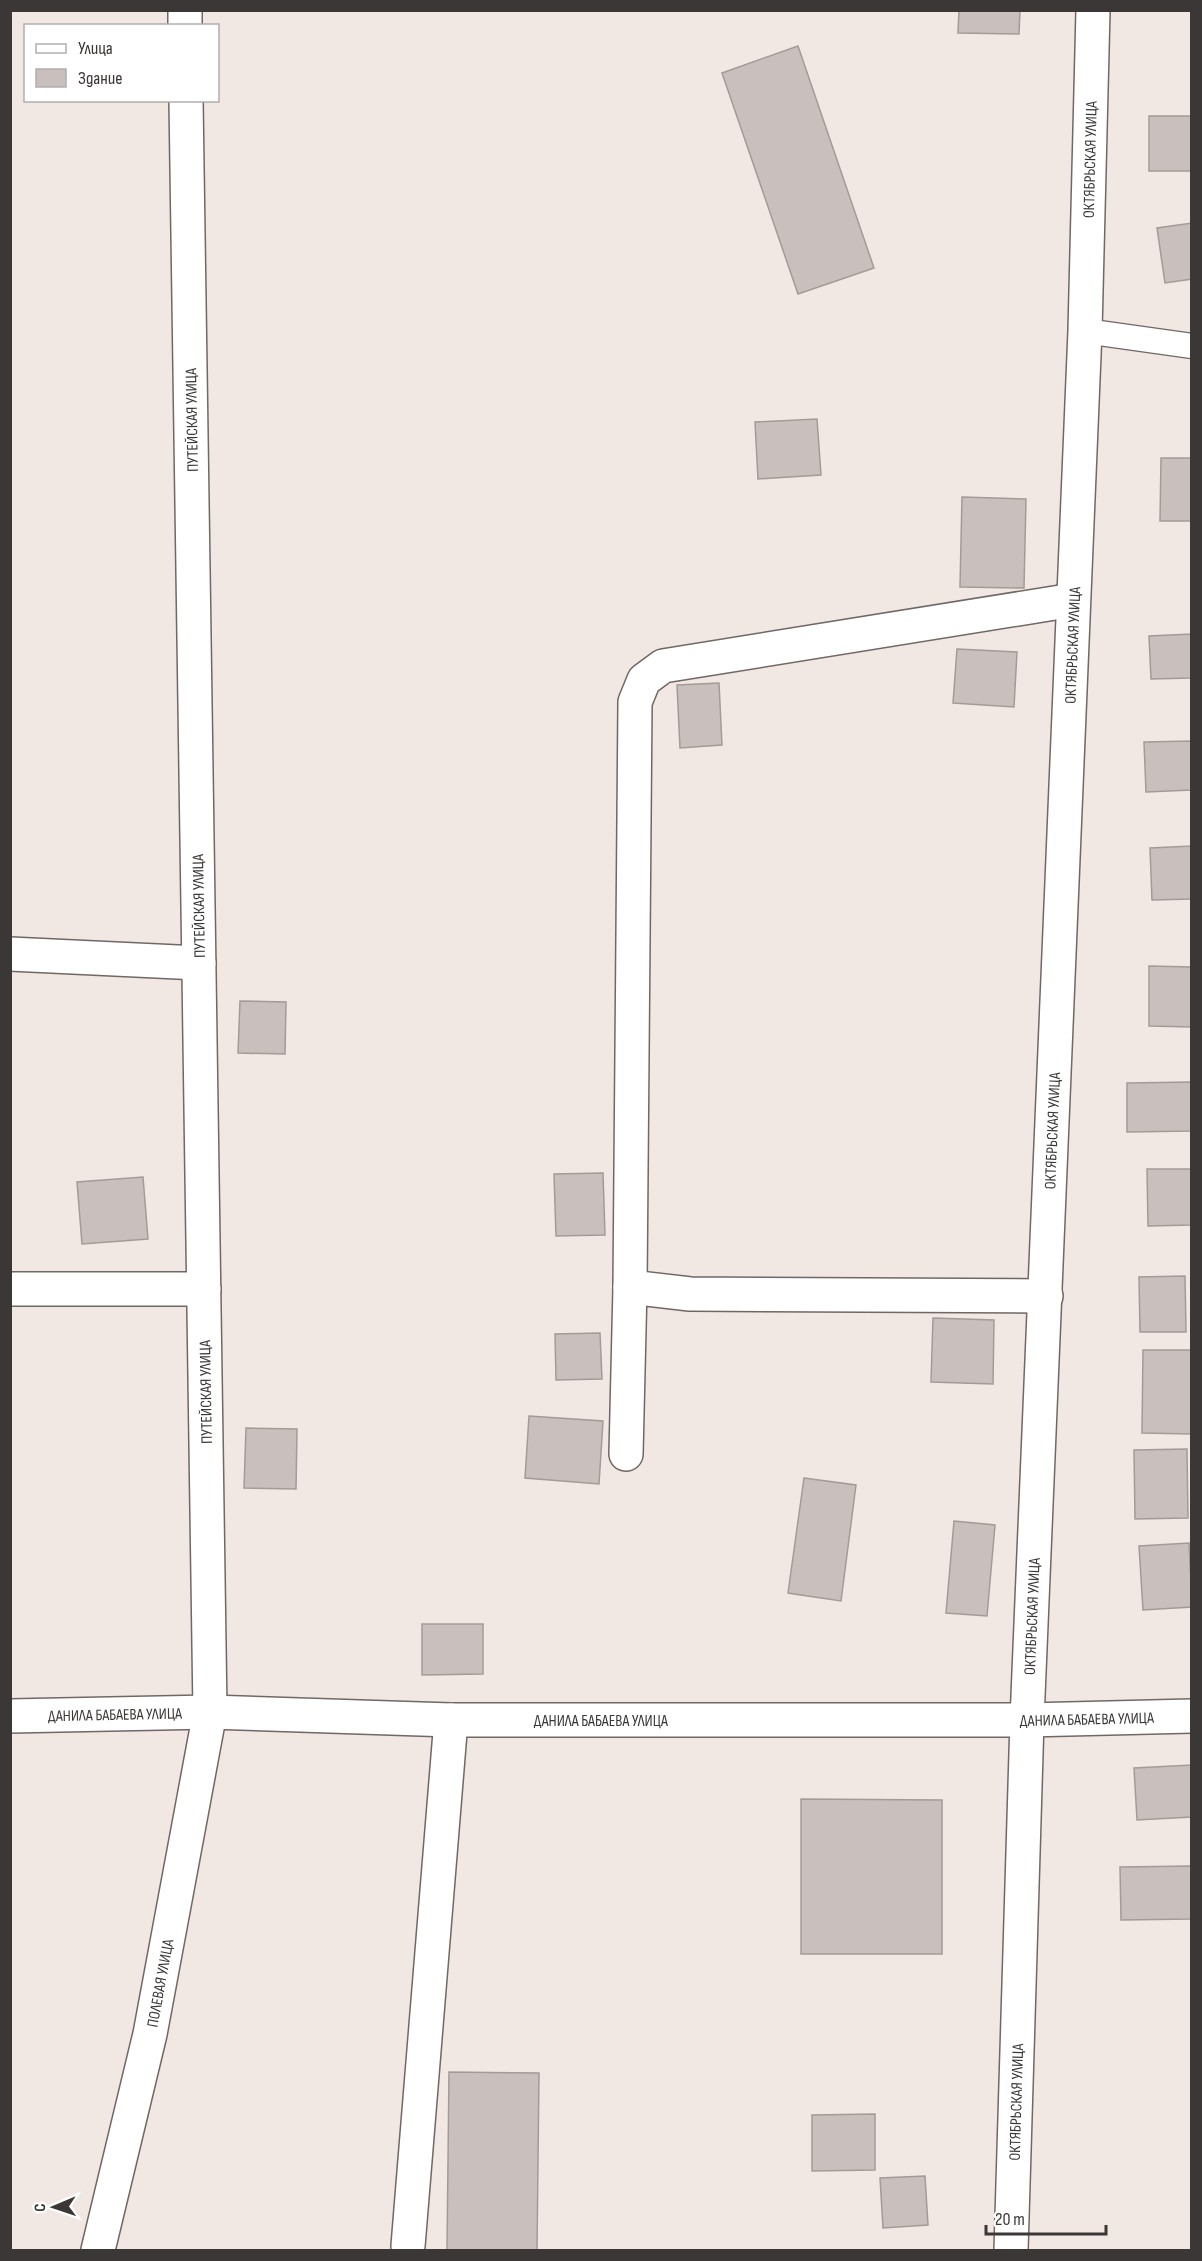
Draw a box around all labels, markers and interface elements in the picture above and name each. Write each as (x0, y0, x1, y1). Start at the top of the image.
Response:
legend (24, 24, 219, 102)
text: Улица (78, 38, 113, 59)
text: Здание (78, 68, 123, 89)
street label: ОКТЯБРЬСКАЯ УЛИЦА (1080, 101, 1102, 218)
street label: ПУТЕЙСКАЯ УЛИЦА (182, 368, 203, 472)
street label: ОКТЯБРЬСКАЯ УЛИЦА (1061, 586, 1085, 704)
street label: ПУТЕЙСКАЯ УЛИЦА (189, 854, 210, 958)
street label: ОКТЯБРЬСКАЯ УЛИЦА (1041, 1072, 1065, 1190)
street label: ПУТЕЙСКАЯ УЛИЦА (196, 1340, 217, 1444)
street label: ОКТЯБРЬСКАЯ УЛИЦА (1021, 1557, 1045, 1675)
street label: ДАНИЛА БАБАЕВА УЛИЦА (48, 1705, 182, 1726)
street label: ДАНИЛА БАБАЕВА УЛИЦА (1020, 1709, 1154, 1731)
street label: ДАНИЛА БАБАЕВА УЛИЦА (534, 1712, 668, 1731)
street label: ПОЛЕВАЯ УЛИЦА (143, 1938, 179, 2029)
street label: ОКТЯБРЬСКАЯ УЛИЦА (1006, 2043, 1028, 2161)
north arrow (24, 2177, 84, 2237)
scale bar (986, 2198, 1106, 2236)
text: С (31, 2203, 50, 2212)
text: 20 m (995, 2209, 1025, 2230)

